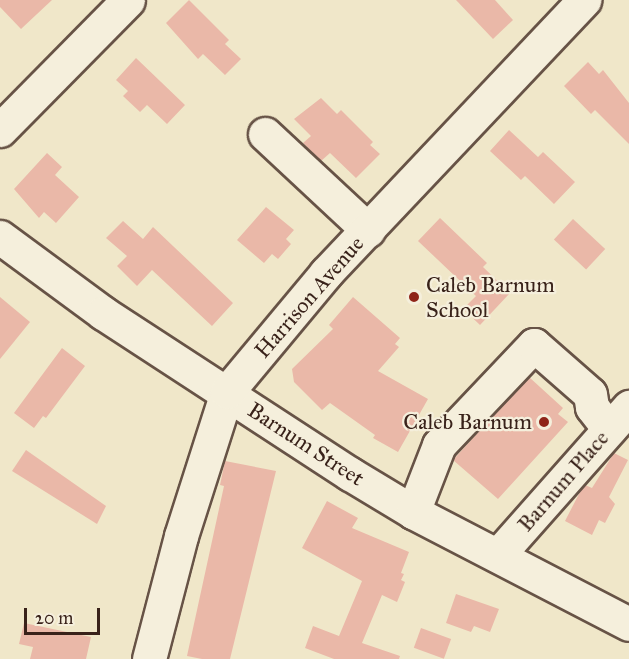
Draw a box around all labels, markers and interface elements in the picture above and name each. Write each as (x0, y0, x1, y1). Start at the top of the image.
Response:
street label: Harrison Avenue (249, 231, 369, 363)
place label: Caleb Barnum School (426, 271, 555, 322)
marker: Caleb Barnum School (407, 290, 421, 304)
street label: Barnum Street (243, 397, 369, 491)
place label: Caleb Barnum (403, 409, 532, 435)
marker: Caleb Barnum (537, 415, 551, 429)
street label: Barnum Place (512, 425, 614, 537)
scale bar (27, 596, 104, 634)
text: 20 m (35, 607, 73, 629)

